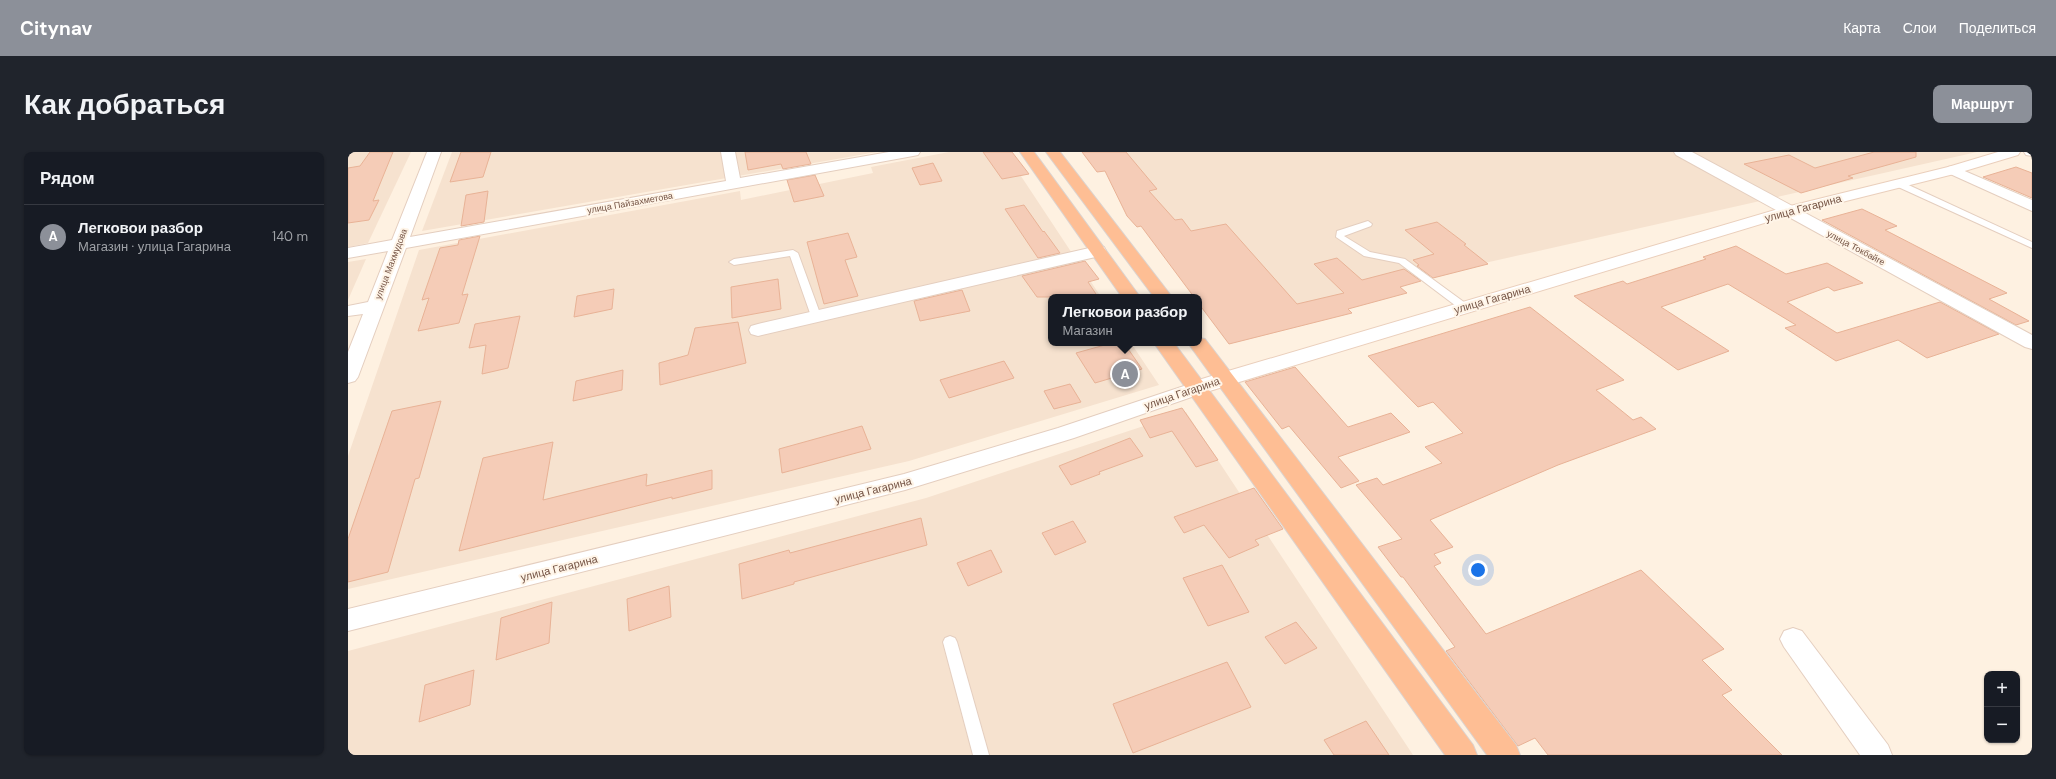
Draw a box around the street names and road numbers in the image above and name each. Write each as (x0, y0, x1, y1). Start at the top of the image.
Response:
street label: улица Пайзахметова (586, 190, 674, 216)
street label: улица Гагарина (1763, 191, 1844, 225)
street label: улица Махмудова (372, 227, 410, 301)
street label: улица Токбайге (1825, 228, 1887, 268)
street label: улица Гагарина (1452, 281, 1533, 317)
street label: улица Гагарина (1142, 373, 1222, 412)
street label: улица Гагарина (833, 473, 914, 506)
street label: улица Гагарина (519, 551, 600, 584)

